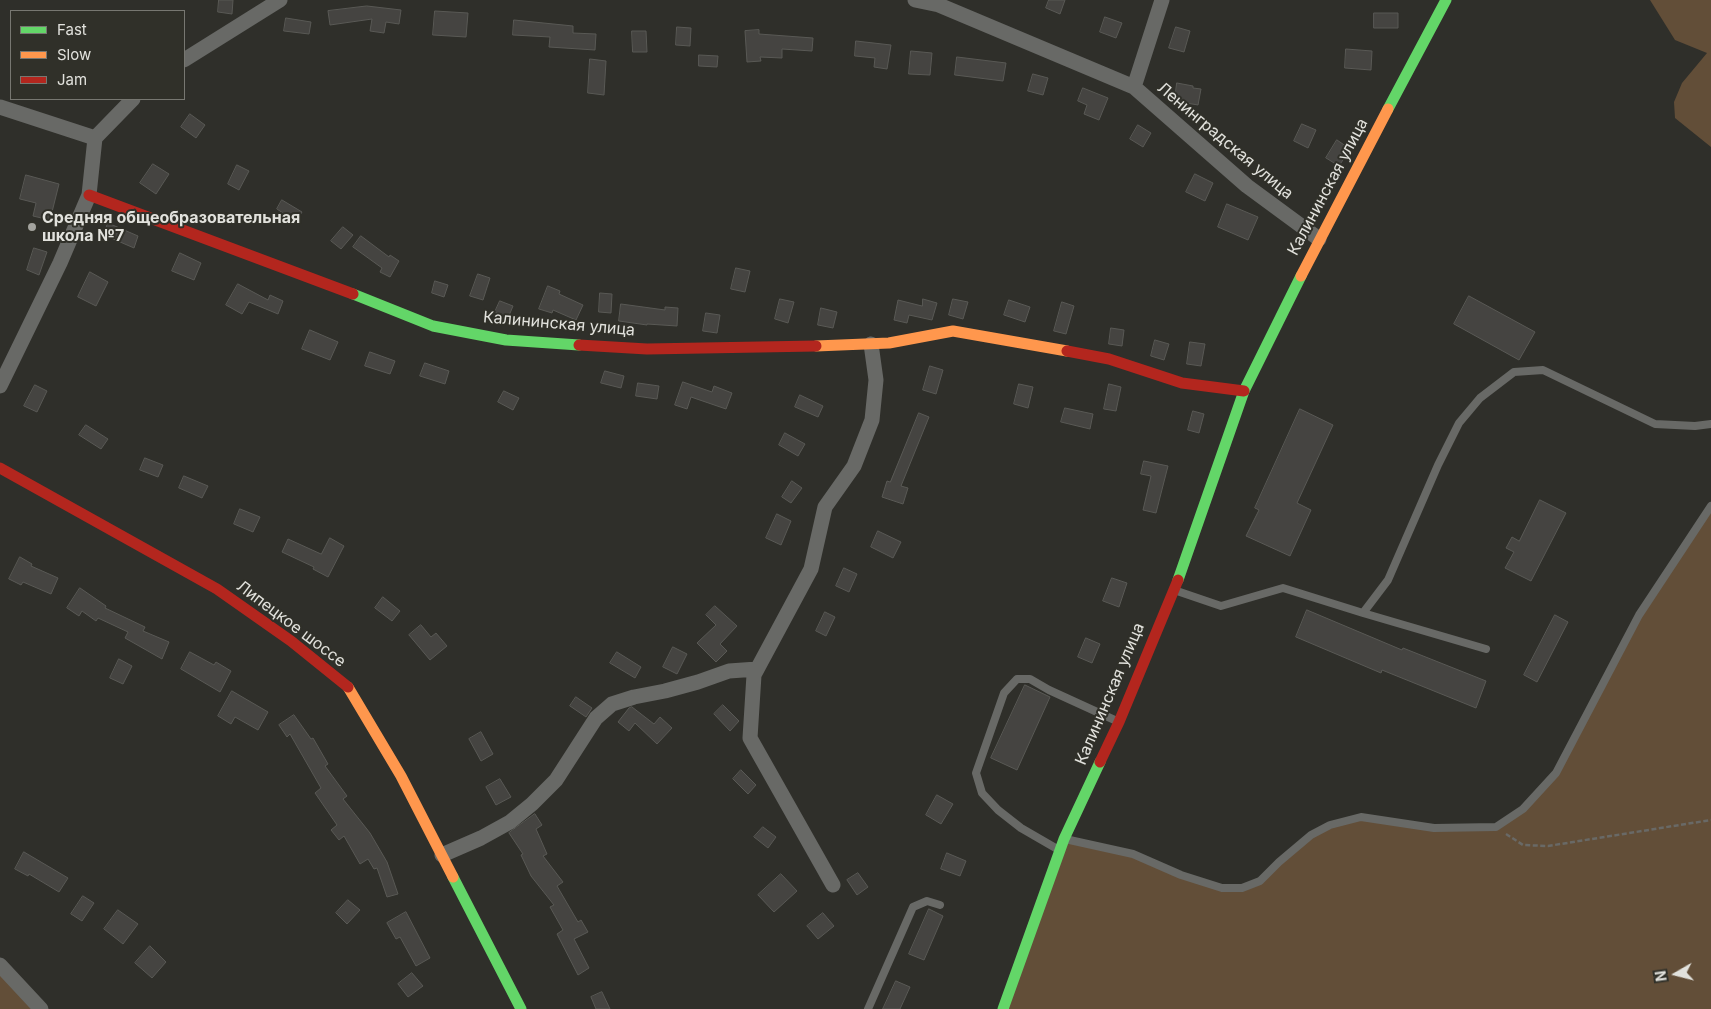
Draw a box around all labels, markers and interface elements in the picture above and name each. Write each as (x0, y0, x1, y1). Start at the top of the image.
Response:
legend (10, 10, 185, 100)
text: Fast (57, 20, 87, 39)
text: Slow (57, 45, 91, 64)
text: Jam (57, 70, 87, 89)
street label: Ленинградская улица (1153, 79, 1297, 203)
street label: Калининская улица (1284, 115, 1372, 259)
place label: Средняя общеобразовательная школа №7 (42, 208, 300, 246)
marker: Средняя общеобразовательная школа №7 (26, 221, 38, 233)
street label: Калининская улица (482, 308, 636, 340)
street label: Липецкое шоссе (233, 577, 349, 671)
street label: Калининская улица (1071, 620, 1149, 768)
north arrow (1651, 949, 1701, 999)
text: N (1651, 970, 1670, 983)

